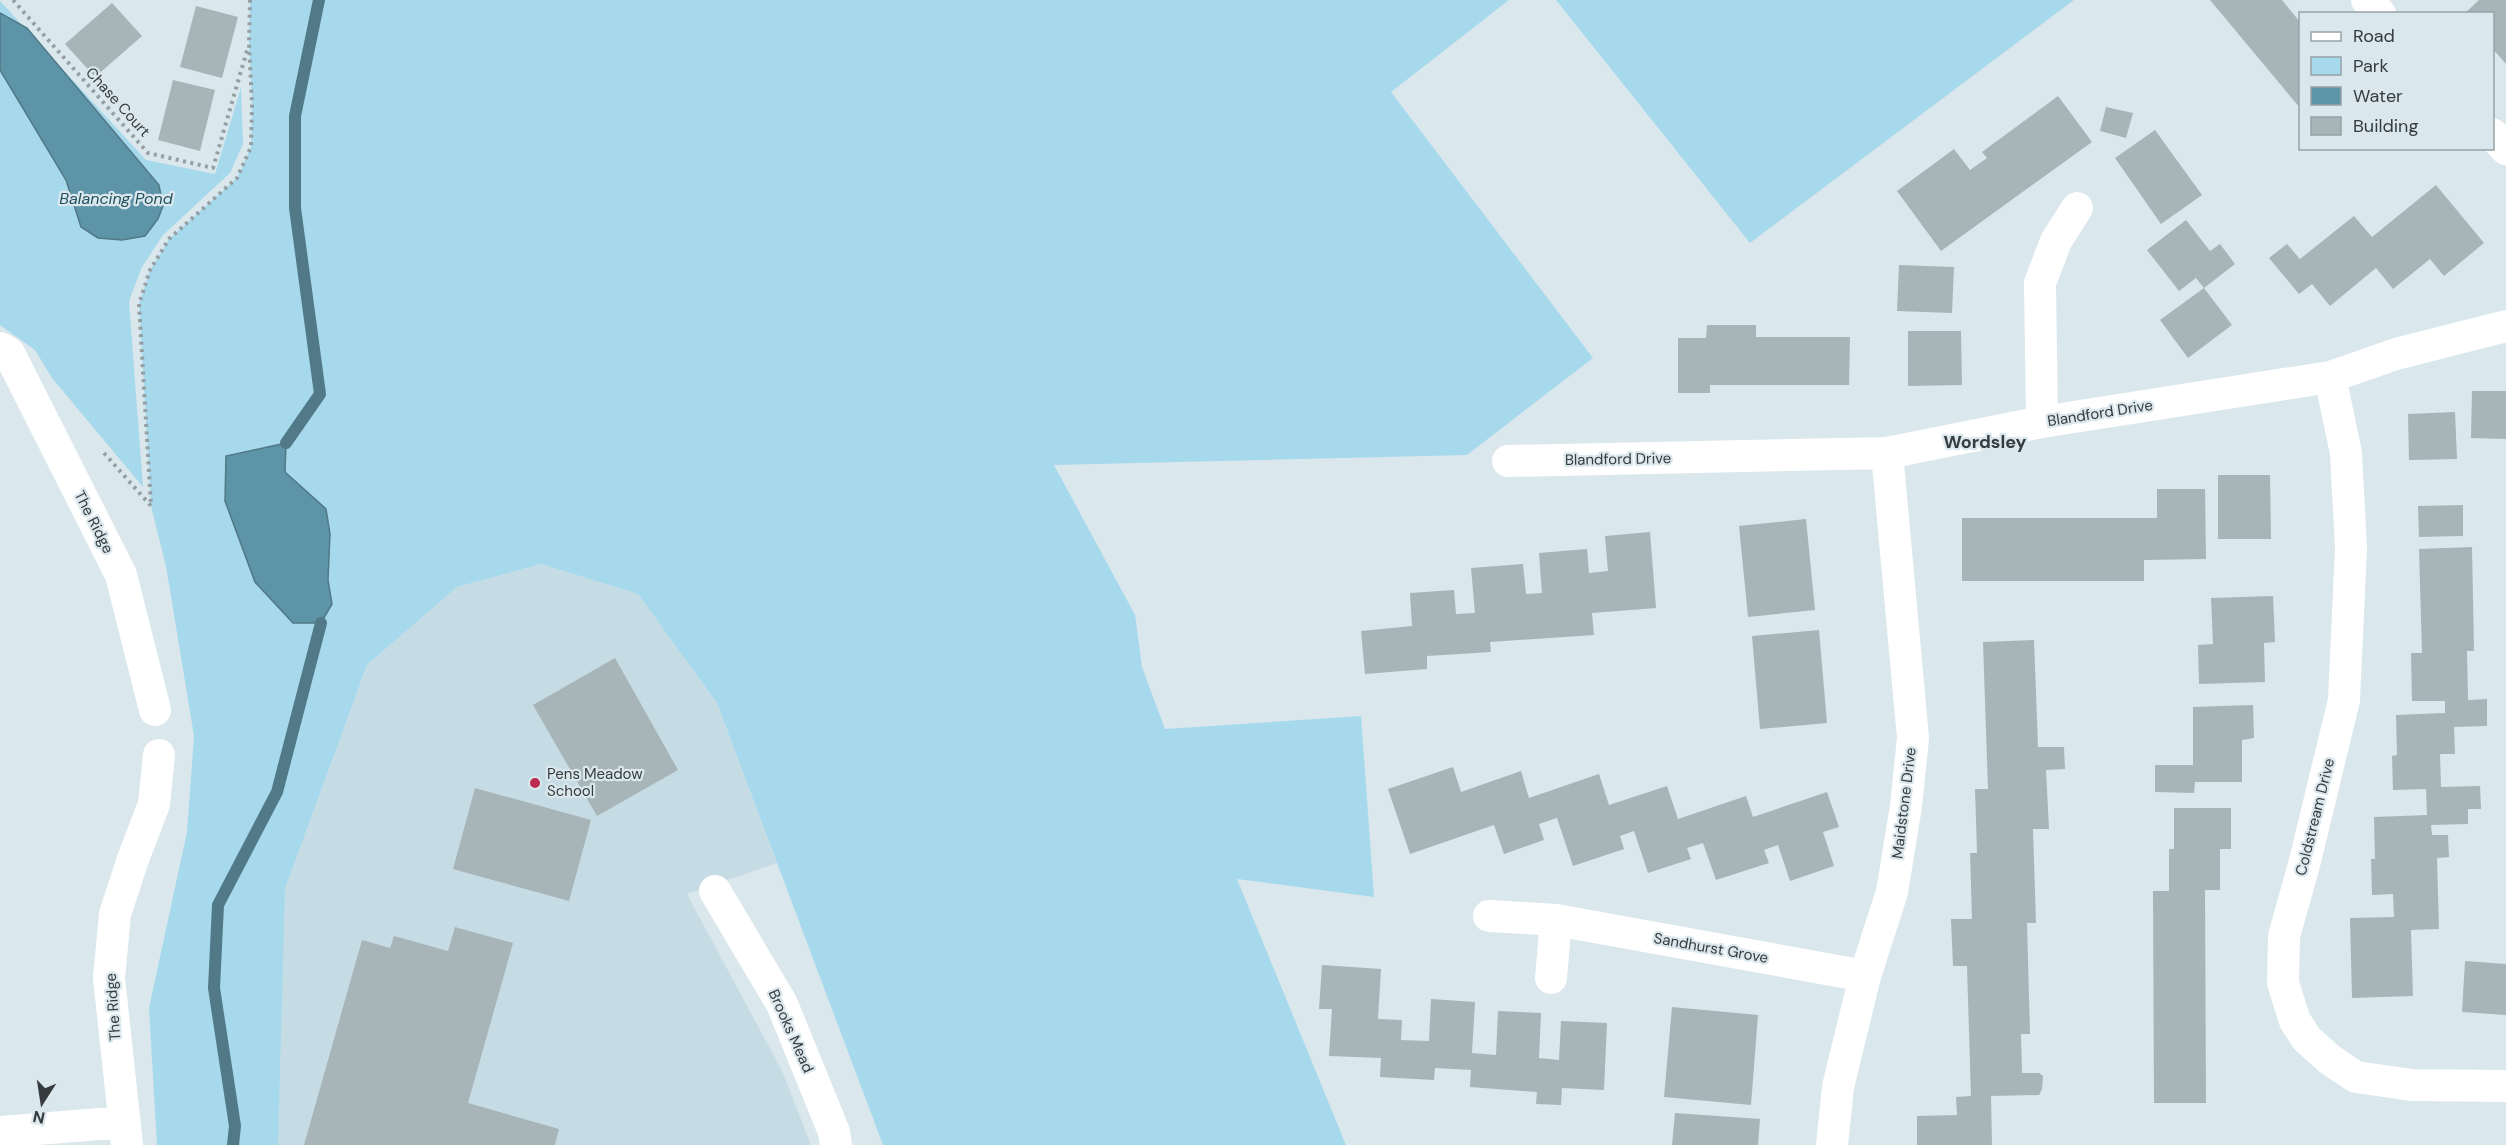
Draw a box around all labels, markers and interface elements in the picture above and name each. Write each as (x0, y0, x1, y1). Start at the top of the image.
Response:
legend (2299, 12, 2494, 150)
text: Road (2353, 24, 2395, 48)
text: Park (2353, 54, 2389, 78)
street label: Chase Court (81, 63, 155, 141)
text: Water (2353, 84, 2403, 108)
text: Building (2353, 114, 2418, 138)
water label: Balancing Pond (59, 188, 174, 209)
street label: Blandford Drive (2046, 395, 2154, 431)
district label: Wordsley (1944, 430, 2027, 454)
street label: Blandford Drive (1565, 448, 1671, 470)
street label: The Ridge (70, 487, 118, 557)
street label: Maidstone Drive (1887, 746, 1921, 860)
street label: Coldstream Drive (2291, 756, 2339, 878)
place label: Pens Meadow School (547, 764, 643, 801)
marker: Pens Meadow School (528, 776, 542, 790)
street label: Sandhurst Grove (1652, 928, 1770, 968)
street label: The Ridge (101, 972, 125, 1042)
street label: Brooks Mead (764, 986, 818, 1076)
north arrow (12, 1073, 72, 1133)
text: N (31, 1106, 47, 1129)

